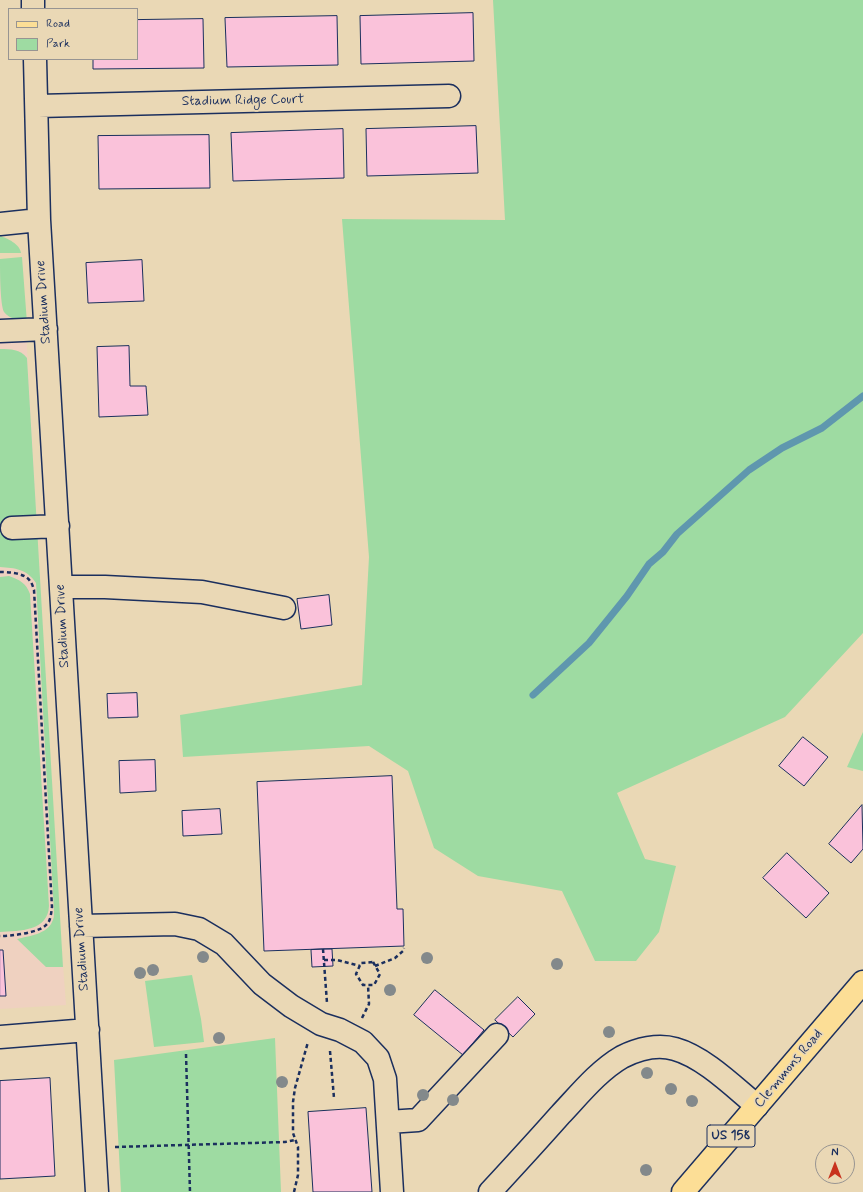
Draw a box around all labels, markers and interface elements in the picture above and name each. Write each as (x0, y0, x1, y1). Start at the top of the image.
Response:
legend (8, 8, 138, 60)
text: Road (46, 16, 70, 32)
text: Park (46, 36, 70, 52)
street label: Stadium Ridge Court (182, 92, 304, 110)
street label: Stadium Drive (33, 260, 55, 344)
street label: Stadium Drive (52, 584, 74, 668)
street label: Stadium Drive (71, 907, 93, 991)
street label: Clemmons Road (751, 1026, 827, 1112)
road number: US 158 (707, 1125, 755, 1147)
north arrow (815, 1144, 855, 1184)
text: N (831, 1146, 839, 1160)

